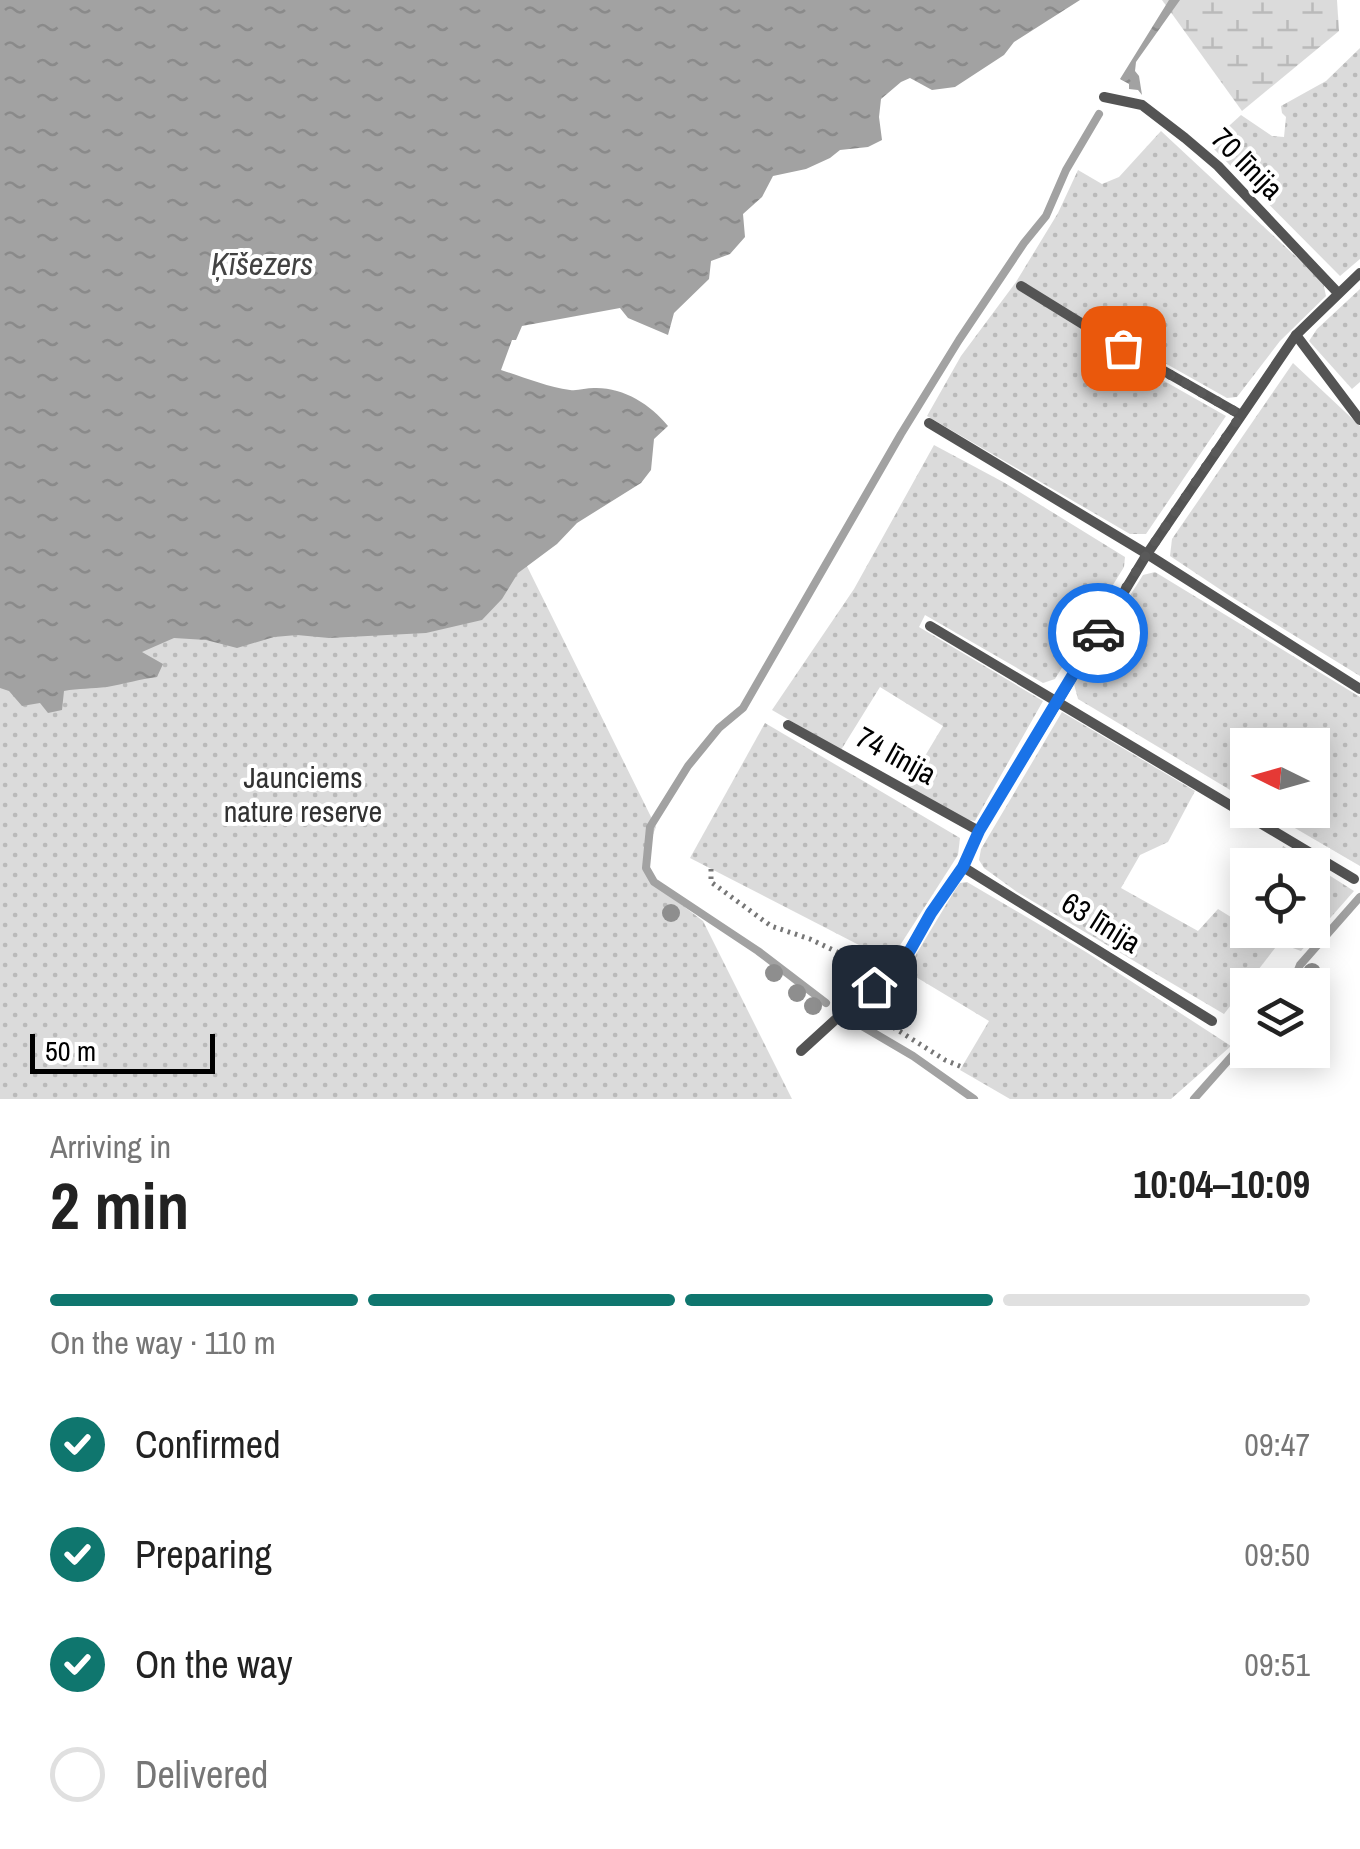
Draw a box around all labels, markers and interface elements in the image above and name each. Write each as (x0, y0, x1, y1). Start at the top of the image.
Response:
street label: 70 līnija (1203, 119, 1293, 208)
water label: Ķīšezers (211, 242, 313, 285)
pin (1081, 306, 1166, 391)
icon: bag (1096, 321, 1151, 376)
courier (1048, 583, 1148, 683)
icon: car (1071, 606, 1126, 661)
street label: 74 līnija (849, 717, 944, 794)
north arrow (1230, 728, 1330, 828)
map controls (1230, 728, 1330, 1068)
park label: Jaunciems nature reserve (224, 757, 382, 831)
button: locate (1230, 848, 1330, 948)
street label: 63 līnija (1054, 882, 1149, 962)
pin (832, 945, 917, 1030)
icon: home (847, 960, 902, 1015)
button: layers (1230, 968, 1330, 1068)
scale bar (30, 1029, 215, 1074)
text: 50 m (45, 1032, 96, 1070)
text: Arriving in (50, 1125, 171, 1168)
text: 10:04–10:09 (1133, 1159, 1310, 1210)
text: 2 min (50, 1162, 189, 1249)
text: On the way · 110 m (50, 1321, 276, 1364)
icon: check (50, 1417, 105, 1472)
text: Confirmed (135, 1419, 280, 1470)
text: 09:47 (1244, 1423, 1310, 1466)
icon: check (50, 1527, 105, 1582)
text: Preparing (135, 1529, 272, 1580)
text: 09:50 (1244, 1533, 1310, 1576)
icon: check (50, 1637, 105, 1692)
text: On the way (135, 1639, 293, 1690)
text: 09:51 (1244, 1643, 1310, 1686)
text: Delivered (135, 1749, 268, 1800)

